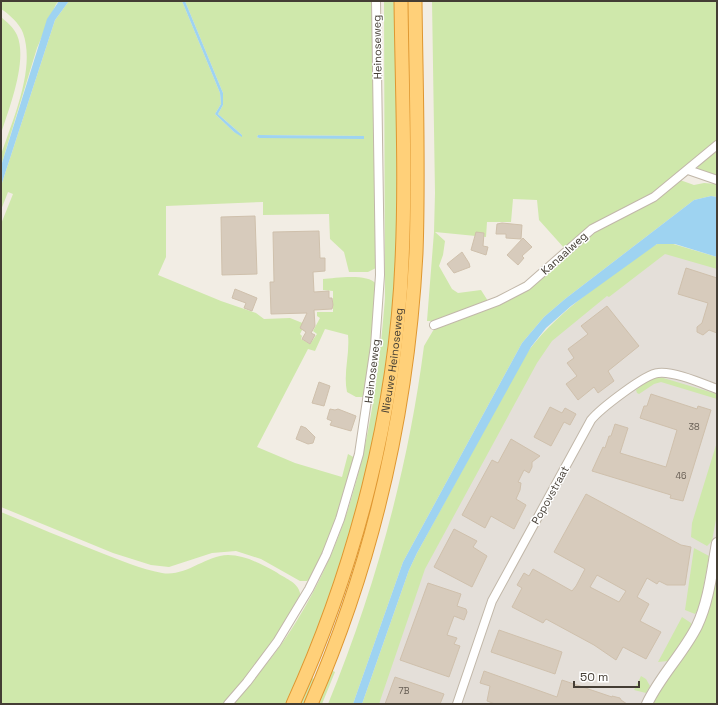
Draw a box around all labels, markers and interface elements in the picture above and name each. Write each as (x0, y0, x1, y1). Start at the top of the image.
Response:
street label: Heinoseweg (369, 15, 385, 79)
street label: Kanaalweg (538, 229, 590, 277)
street label: Nieuwe Heinoseweg (378, 307, 406, 414)
street label: Heinoseweg (361, 338, 383, 404)
house number: 38 (688, 421, 700, 433)
street label: Popovstraat (528, 463, 572, 527)
house number: 46 (675, 470, 687, 482)
scale bar (574, 663, 639, 689)
text: 50 m (580, 669, 608, 685)
house number: 7B (398, 685, 410, 697)

